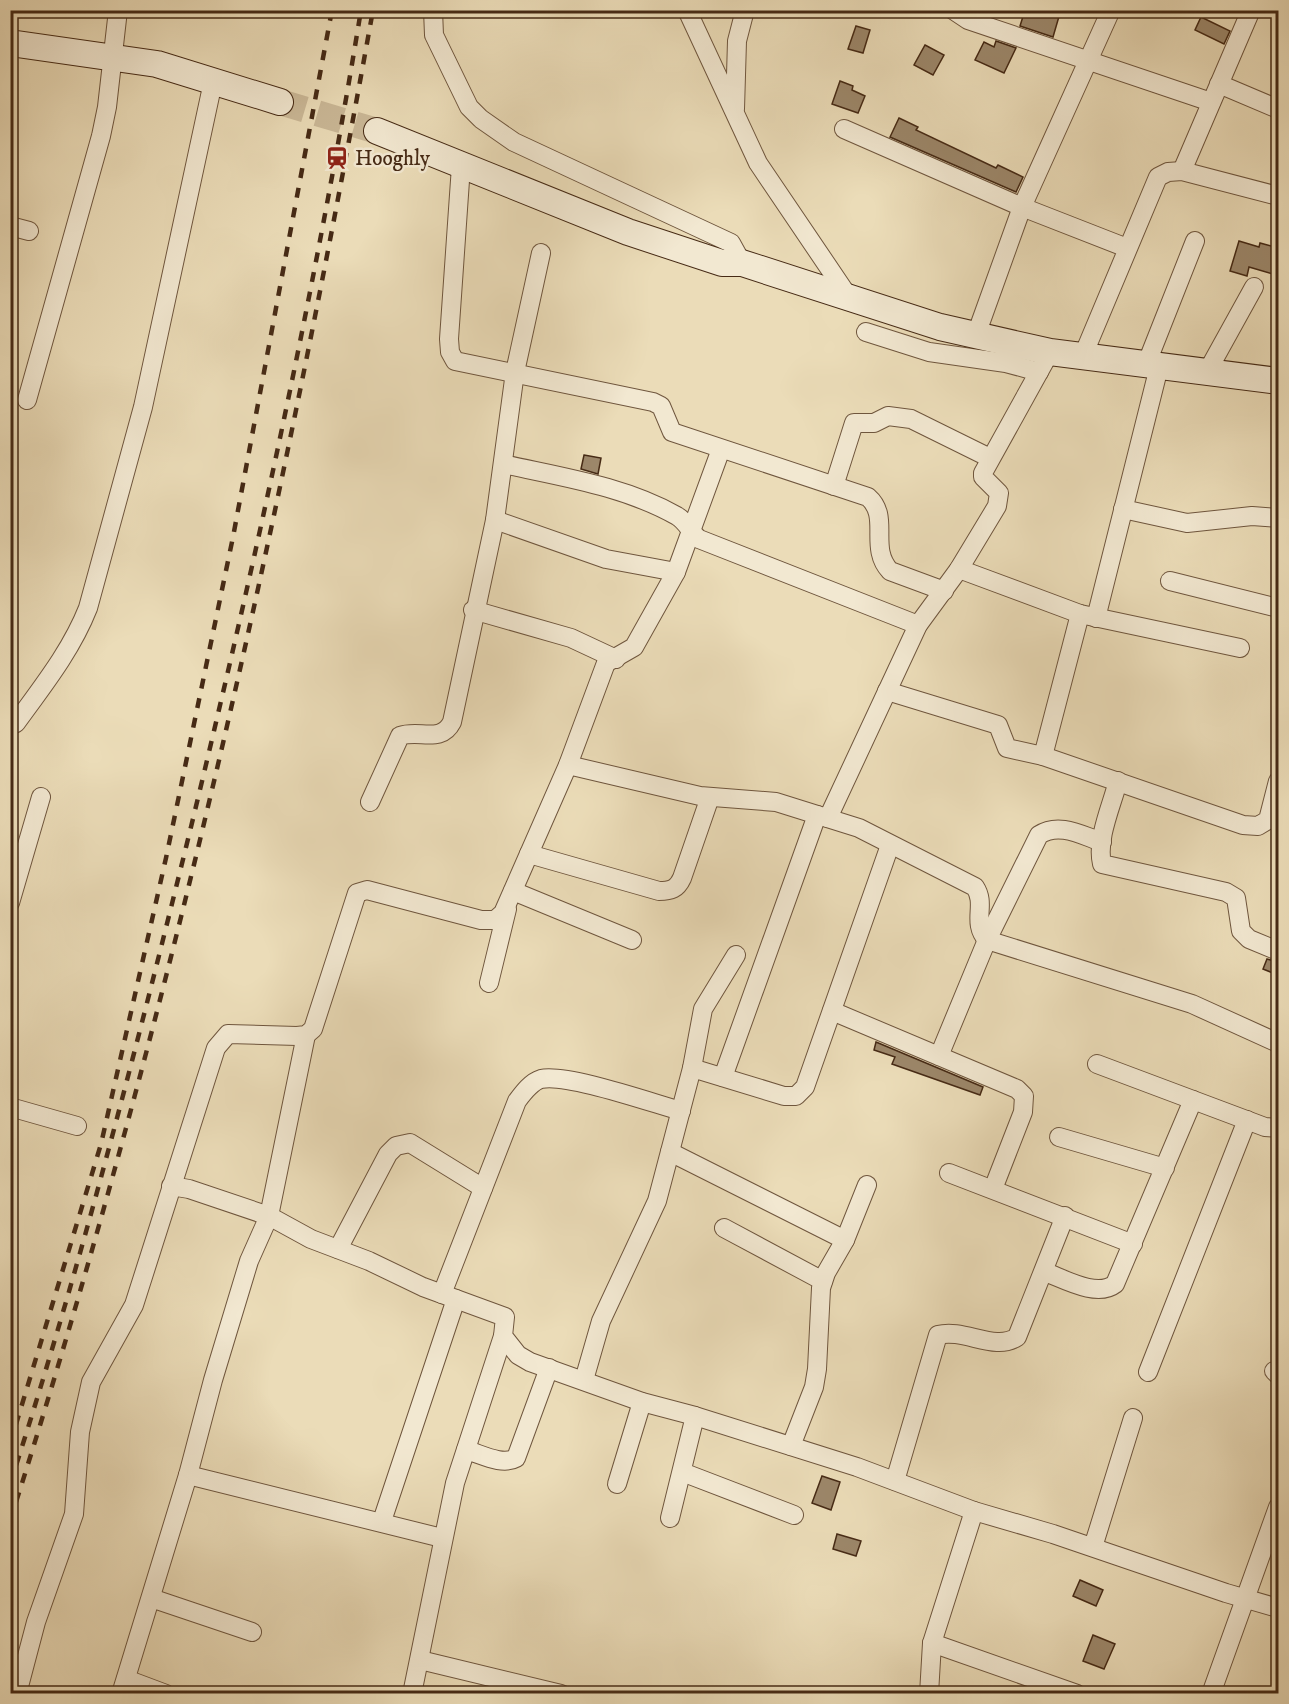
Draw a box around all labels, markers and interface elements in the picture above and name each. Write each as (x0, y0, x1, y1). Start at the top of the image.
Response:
station icon: Hooghly (324, 145, 350, 171)
place label: Hooghly (355, 146, 431, 172)

